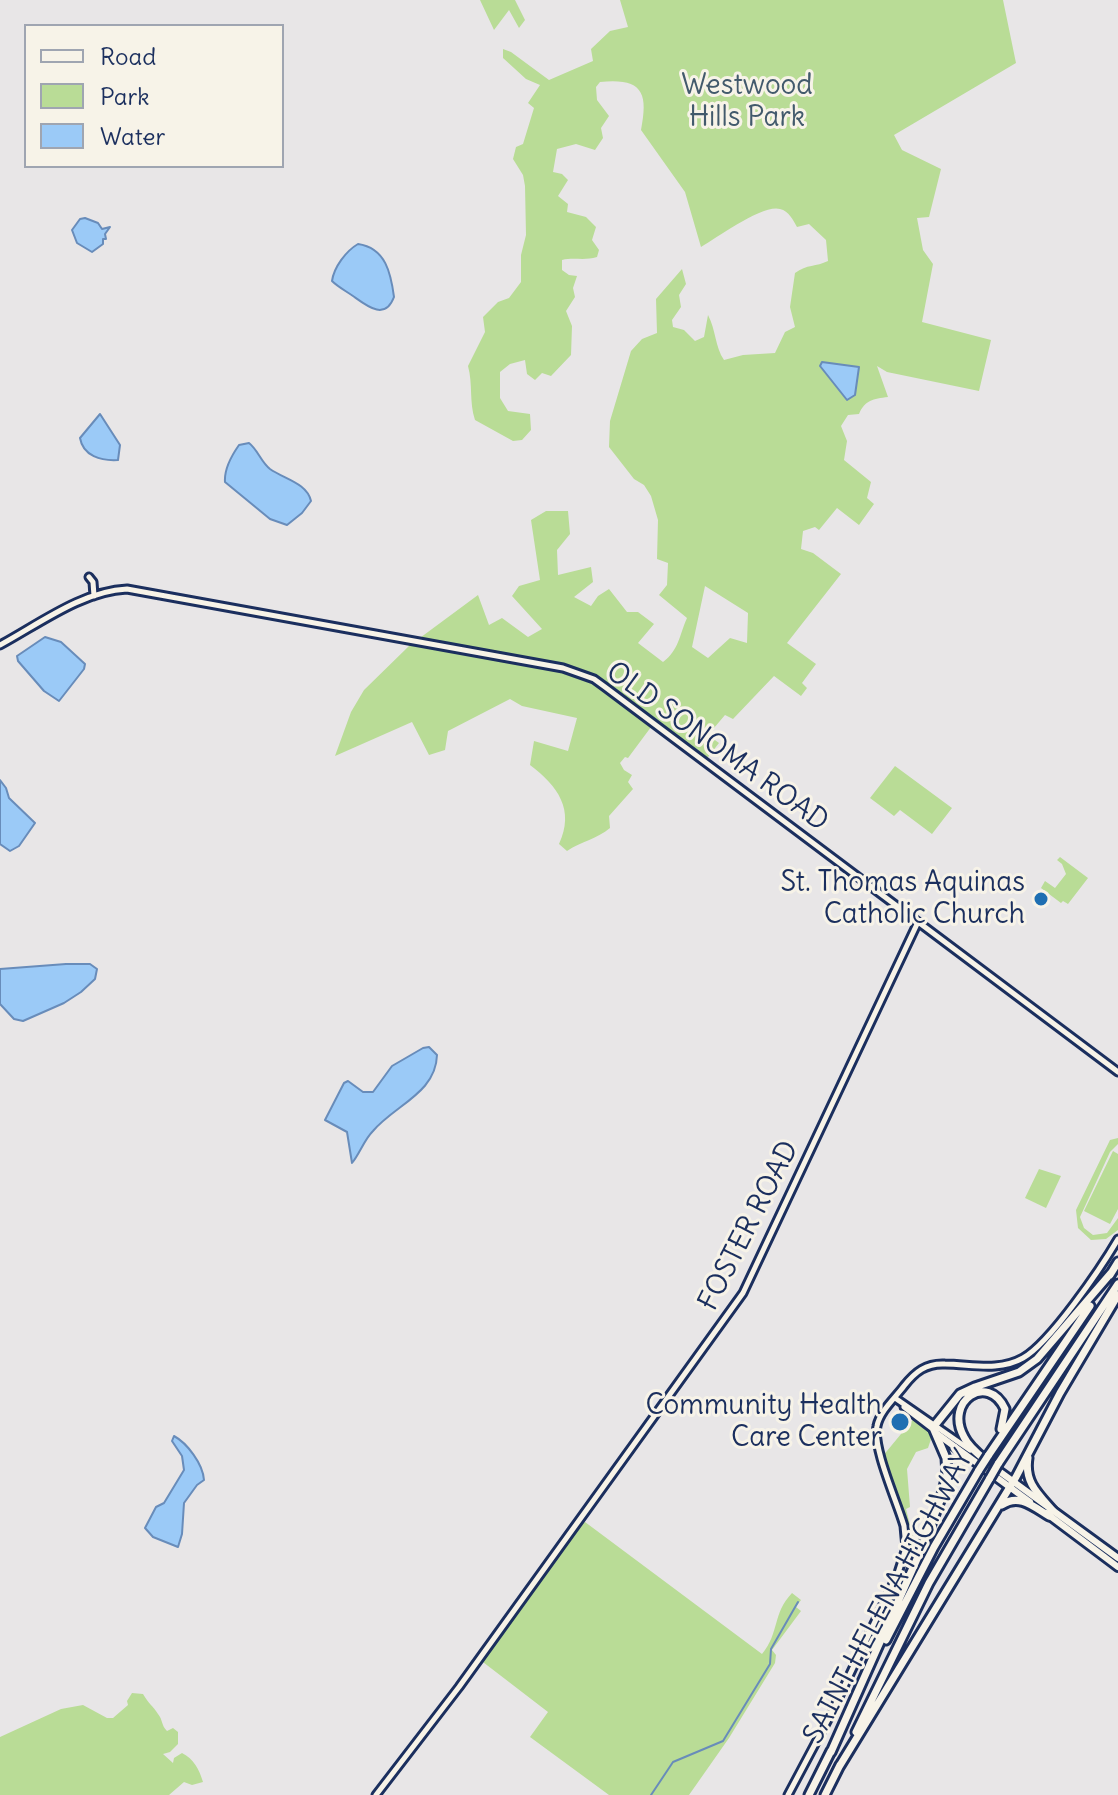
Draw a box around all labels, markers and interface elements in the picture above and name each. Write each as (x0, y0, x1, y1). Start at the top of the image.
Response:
legend (24, 24, 284, 168)
text: Road (100, 41, 156, 71)
park label: Westwood Hills Park (681, 69, 813, 135)
text: Park (100, 81, 150, 111)
text: Water (100, 121, 165, 151)
street label: OLD SONOMA ROAD (599, 655, 835, 839)
place label: St. Thomas Aquinas Catholic Church (781, 866, 1025, 932)
marker: St. Thomas Aquinas Catholic Church (1032, 890, 1050, 908)
street label: FOSTER ROAD (692, 1136, 806, 1316)
place label: Community Health Care Center (645, 1389, 882, 1455)
marker: Community Health Care Center (889, 1411, 911, 1433)
street label: SAINT HELENA HIGHWAY (797, 1444, 981, 1750)

